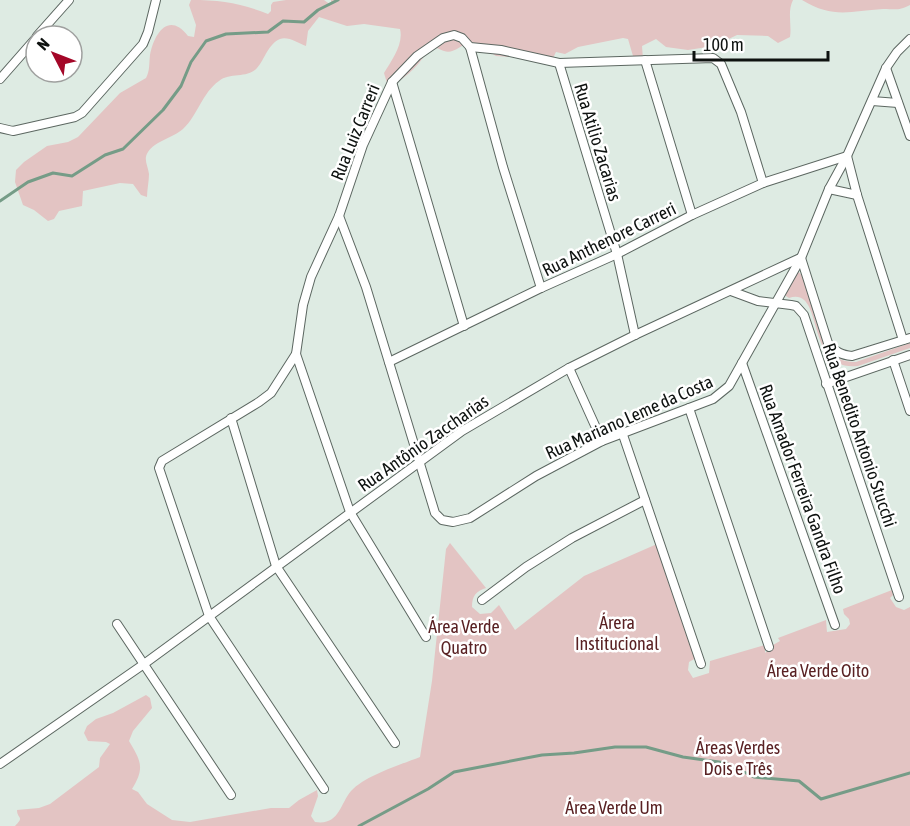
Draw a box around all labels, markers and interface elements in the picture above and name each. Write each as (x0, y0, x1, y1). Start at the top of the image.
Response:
north arrow (24, 24, 84, 84)
scale bar (694, 24, 828, 62)
text: N (33, 34, 53, 53)
text: 100 m (703, 34, 744, 55)
street label: Rua Luiz Carreri (326, 81, 384, 183)
street label: Rua Atilio Zacarias (570, 81, 626, 203)
street label: Rua Anthenore Carreri (539, 198, 679, 280)
street label: Rua Benedito Antonio Stucchi (819, 340, 901, 530)
street label: Rua Mariano Leme da Costa (542, 371, 716, 463)
street label: Rua Amador Ferreira Gandra Filho (755, 381, 851, 597)
street label: Rua Antônio Zaccharias (354, 390, 492, 496)
park label: Árera Institucional (575, 612, 659, 654)
park label: Área Verde Quatro (428, 616, 500, 658)
park label: Área Verde Oito (767, 660, 869, 681)
park label: Áreas Verdes Dois e Três (696, 737, 780, 779)
park label: Área Verde Um (565, 797, 663, 818)

